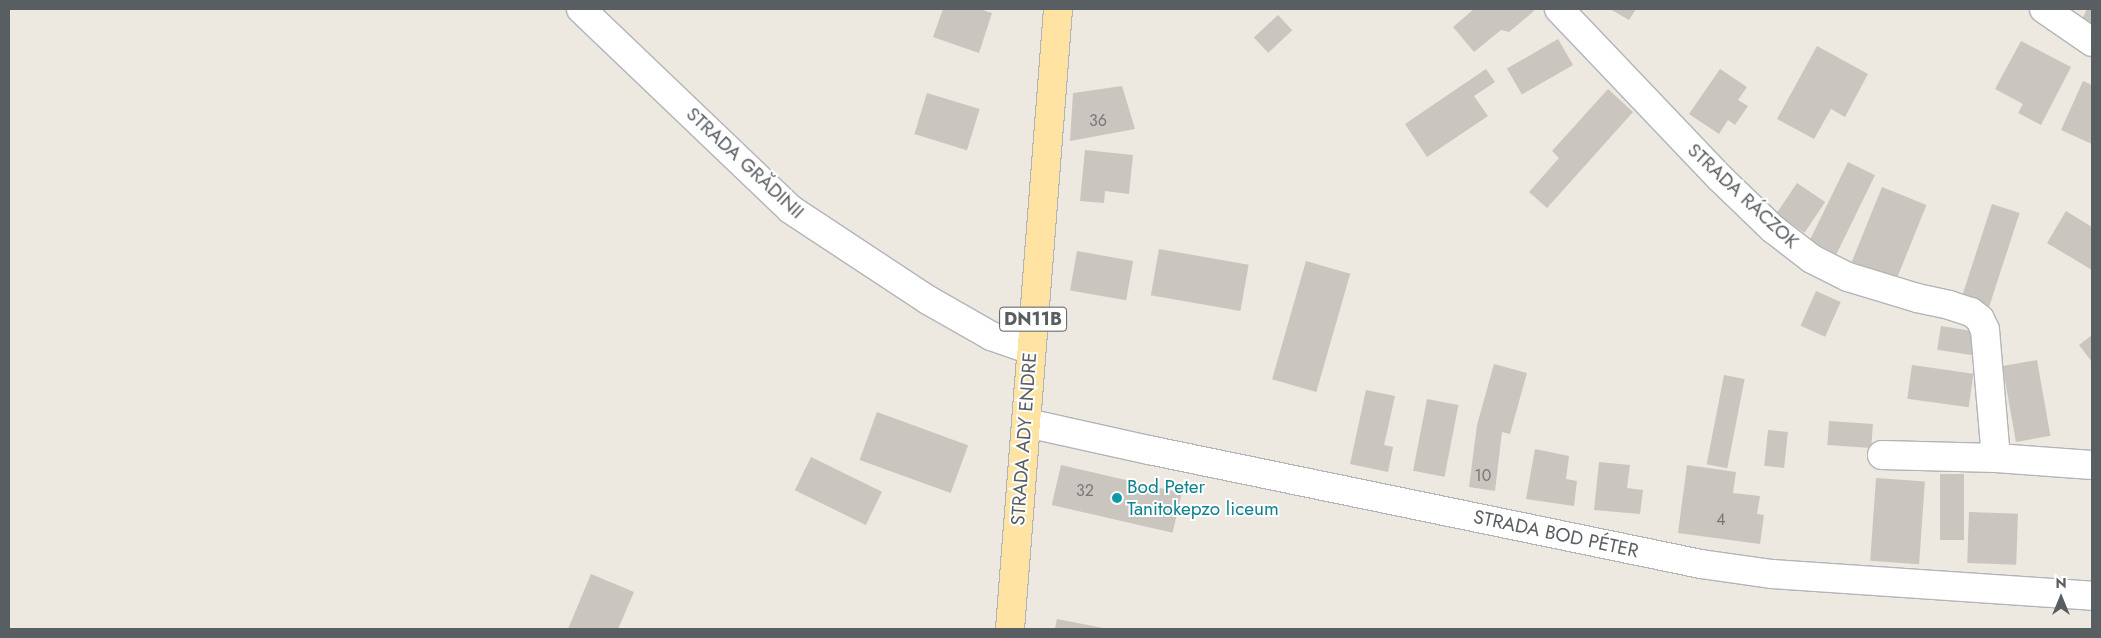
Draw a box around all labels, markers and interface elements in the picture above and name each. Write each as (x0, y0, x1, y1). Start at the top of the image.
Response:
street label: STRADA GRĂDINII (681, 103, 809, 223)
house number: 36 (1089, 111, 1107, 131)
street label: STRADA RÁCZOK (1683, 139, 1803, 253)
road number: DN11B (998, 304, 1068, 334)
street label: STRADA ADY ENDRE (1007, 352, 1041, 526)
house number: 10 (1475, 466, 1491, 486)
place label: Bod Peter Tanitokepzo liceum (1127, 476, 1279, 520)
house number: 32 (1076, 481, 1094, 501)
marker: Bod Peter Tanitokepzo liceum (1111, 492, 1123, 504)
street label: STRADA BOD PÉTER (1471, 505, 1641, 563)
house number: 4 (1716, 510, 1726, 530)
north arrow (2036, 573, 2086, 623)
text: N (2055, 573, 2067, 593)

